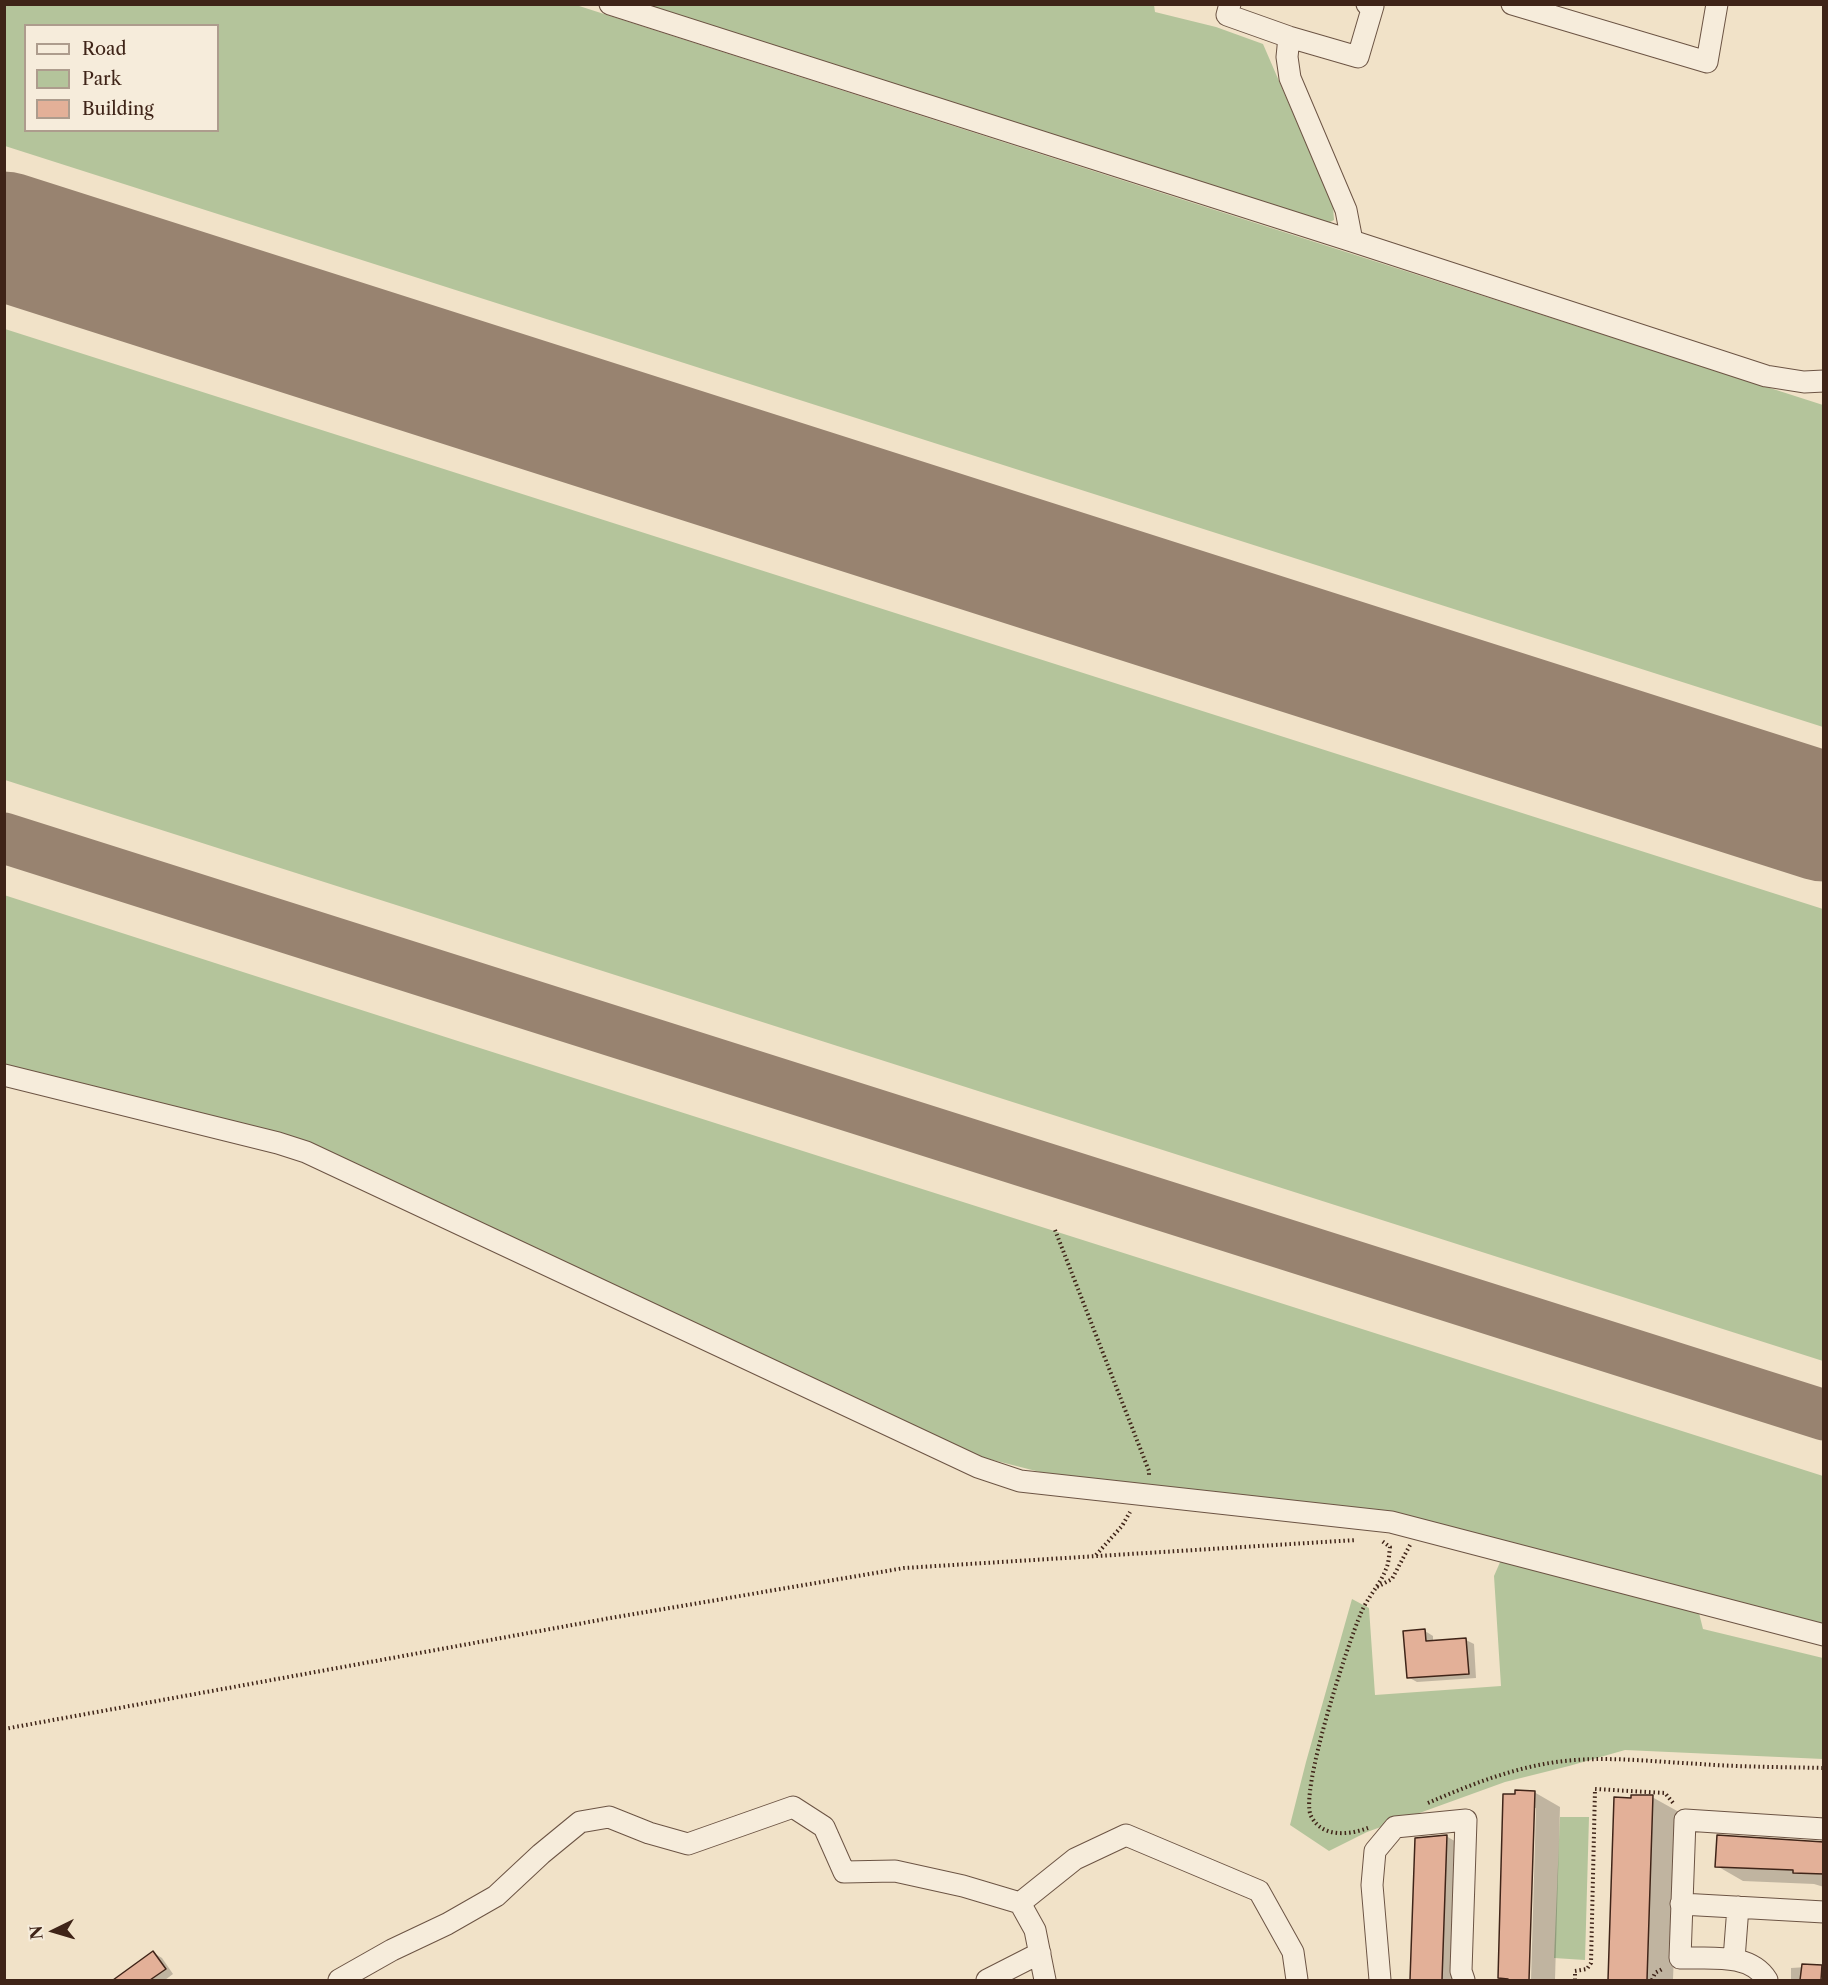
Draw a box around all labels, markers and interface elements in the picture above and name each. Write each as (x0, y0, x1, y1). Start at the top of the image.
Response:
legend (24, 24, 219, 132)
text: Road (82, 38, 127, 60)
text: Park (82, 68, 121, 90)
text: Building (82, 98, 154, 120)
north arrow (24, 1901, 84, 1961)
text: N (26, 1925, 47, 1940)

